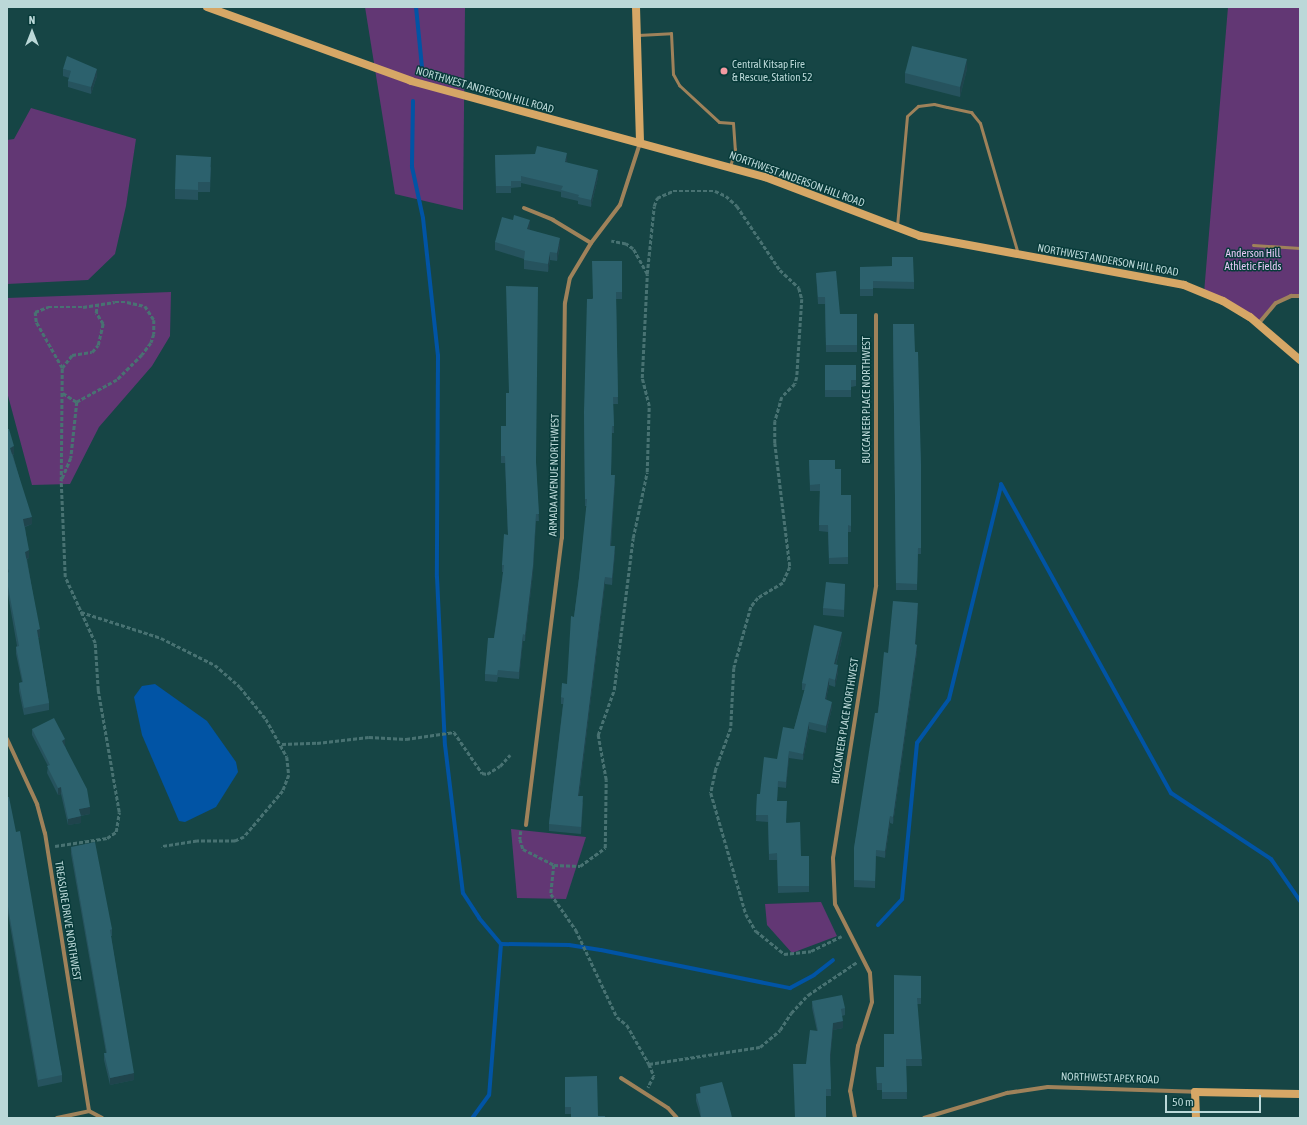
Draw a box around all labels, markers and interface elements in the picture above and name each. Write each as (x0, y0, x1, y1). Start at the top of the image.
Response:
north arrow (12, 12, 52, 52)
text: N (29, 14, 35, 26)
place label: Central Kitsap Fire & Rescue, Station 52 (732, 58, 812, 84)
street label: NORTHWEST ANDERSON HILL ROAD (414, 64, 556, 116)
marker: Central Kitsap Fire & Rescue, Station 52 (719, 66, 729, 76)
street label: NORTHWEST ANDERSON HILL ROAD (728, 148, 866, 210)
street label: NORTHWEST ANDERSON HILL ROAD (1036, 241, 1180, 279)
park label: Anderson Hill Athletic Fields (1225, 247, 1281, 273)
street label: BUCCANEER PLACE NORTHWEST (859, 336, 873, 464)
street label: ARMADA AVENUE NORTHWEST (546, 413, 562, 537)
street label: BUCCANEER PLACE NORTHWEST (829, 657, 861, 785)
street label: TREASURE DRIVE NORTHWEST (52, 860, 84, 982)
street label: NORTHWEST APEX ROAD (1061, 1070, 1159, 1086)
scale bar (1167, 1087, 1263, 1113)
text: 50 m (1172, 1095, 1194, 1109)

